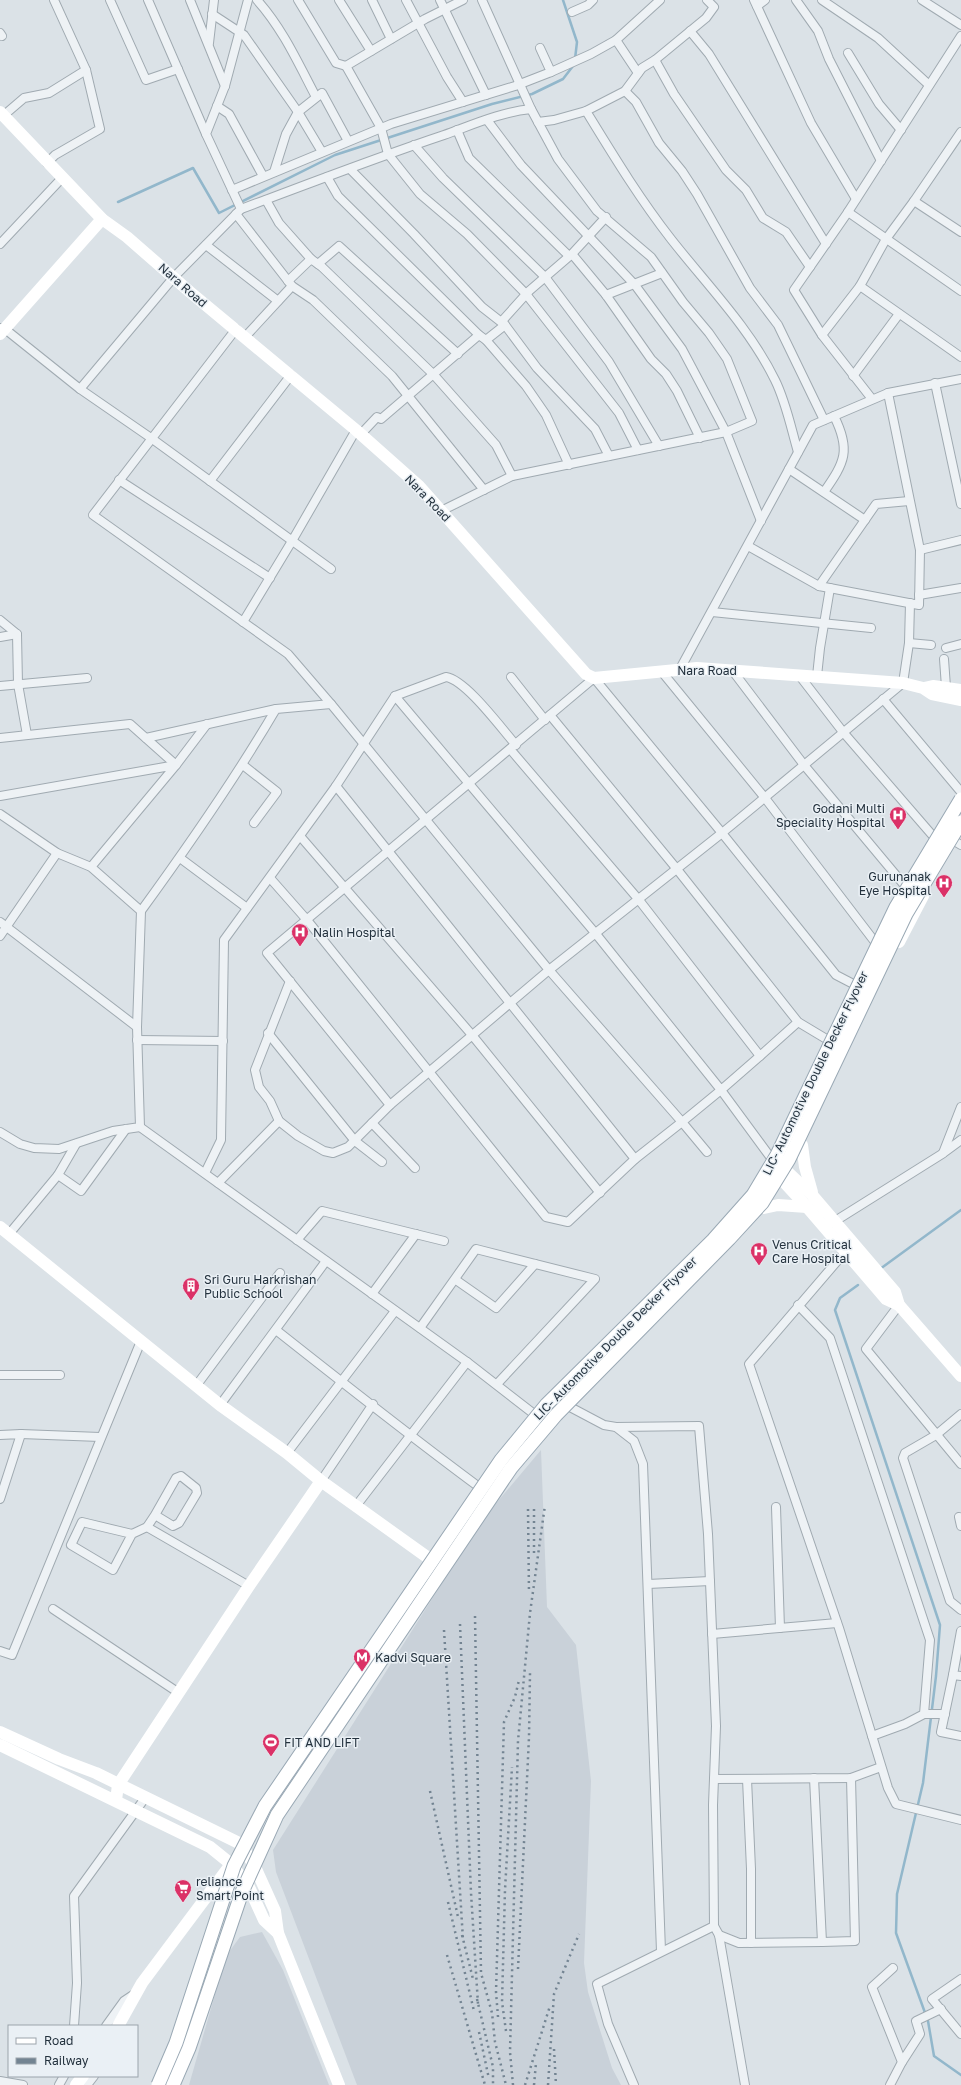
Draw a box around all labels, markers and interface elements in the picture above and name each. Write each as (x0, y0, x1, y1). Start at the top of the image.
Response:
street label: Nara Road (156, 260, 210, 310)
street label: Nara Road (402, 471, 454, 525)
street label: Nara Road (677, 663, 737, 678)
place label: Godani Multi Speciality Hospital (776, 801, 885, 830)
hospital icon: Godani Multi Speciality Hospital (888, 805, 908, 830)
place label: Gurunanak Eye Hospital (859, 869, 931, 898)
hospital icon: Gurunanak Eye Hospital (934, 873, 954, 898)
hospital icon: Nalin Hospital (290, 922, 310, 947)
place label: Nalin Hospital (313, 925, 395, 940)
street label: LIC- Automotive Double Decker Flyover (759, 968, 871, 1177)
place label: Venus Critical Care Hospital (772, 1237, 852, 1266)
hospital icon: Venus Critical Care Hospital (749, 1241, 769, 1266)
street label: LIC- Automotive Double Decker Flyover (530, 1253, 700, 1423)
place label: Sri Guru Harkrishan Public School (204, 1272, 316, 1301)
building icon: Sri Guru Harkrishan Public School (181, 1276, 201, 1301)
metro station icon: Kadvi Square (352, 1647, 372, 1672)
place label: Kadvi Square (375, 1650, 451, 1665)
sports icon: FIT AND LIFT (261, 1732, 281, 1757)
place label: FIT AND LIFT (284, 1735, 360, 1750)
place label: reliance Smart Point (196, 1874, 264, 1903)
supermarket icon: reliance Smart Point (173, 1878, 193, 1903)
legend (8, 2025, 138, 2077)
text: Road (44, 2033, 73, 2048)
text: Railway (44, 2053, 89, 2068)

